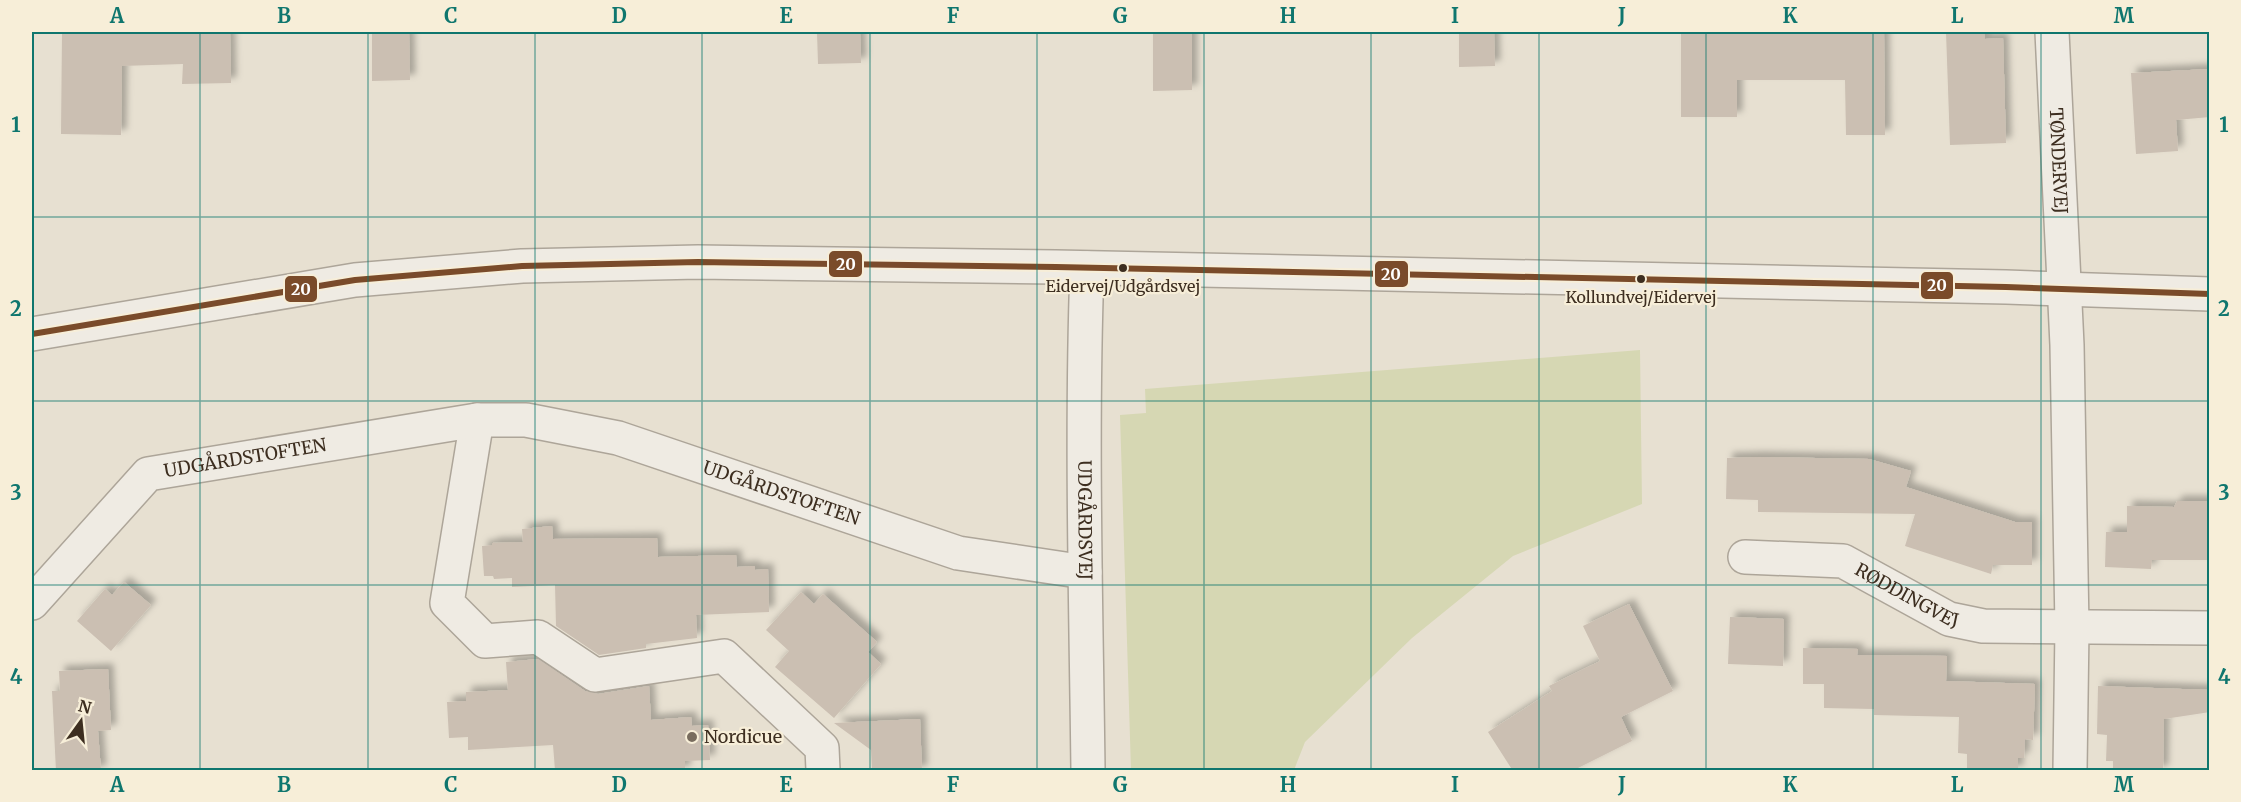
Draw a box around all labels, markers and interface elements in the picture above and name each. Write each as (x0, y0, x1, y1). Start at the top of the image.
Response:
text: A (109, 3, 125, 28)
text: B (277, 3, 291, 28)
text: C (444, 3, 458, 28)
text: D (611, 3, 627, 28)
text: E (779, 3, 793, 28)
text: F (947, 3, 960, 28)
text: G (1113, 3, 1128, 28)
text: H (1280, 3, 1296, 28)
text: I (1451, 3, 1459, 28)
text: J (1617, 3, 1626, 28)
text: K (1783, 3, 1798, 28)
text: L (1951, 3, 1964, 28)
text: M (2114, 3, 2135, 28)
street label: TØNDERVEJ (2045, 107, 2073, 215)
text: 1 (11, 112, 21, 137)
text: 1 (2219, 112, 2229, 137)
line badge: 20 (828, 250, 863, 278)
text: 20 (836, 254, 856, 274)
line badge: 20 (1374, 260, 1409, 288)
marker: Eidervej/Udgårdsvej (1117, 262, 1129, 274)
text: 20 (1381, 264, 1401, 284)
line badge: 20 (1920, 271, 1954, 300)
marker: Kollundvej/Eidervej (1635, 273, 1647, 285)
line badge: 20 (284, 275, 318, 303)
text: 20 (1927, 275, 1947, 295)
place label: Eidervej/Udgårdsvej (1046, 276, 1200, 296)
text: 20 (291, 279, 311, 299)
place label: Kollundvej/Eidervej (1565, 287, 1717, 307)
text: 2 (10, 296, 22, 321)
text: 2 (2218, 296, 2230, 321)
street label: UDGÅRDSTOFTEN (162, 433, 328, 482)
street label: UDGÅRDSTOFTEN (700, 456, 863, 530)
street label: UDGÅRDSVEJ (1073, 460, 1097, 580)
text: 3 (10, 480, 22, 505)
text: 3 (2218, 480, 2230, 505)
street label: RØDDINGVEJ (1851, 558, 1961, 632)
text: 4 (10, 664, 23, 689)
text: 4 (2218, 664, 2231, 689)
north arrow (51, 691, 111, 751)
text: N (76, 695, 94, 718)
place label: Nordicue (704, 725, 782, 748)
marker: Nordicue (685, 730, 699, 744)
text: A (109, 772, 125, 797)
text: B (277, 772, 291, 797)
text: C (444, 772, 458, 797)
text: D (611, 772, 627, 797)
text: E (779, 772, 793, 797)
text: F (947, 772, 960, 797)
text: G (1113, 772, 1128, 797)
text: H (1280, 772, 1296, 797)
text: I (1451, 772, 1459, 797)
text: J (1617, 772, 1626, 797)
text: K (1783, 772, 1798, 797)
text: L (1951, 772, 1964, 797)
text: M (2114, 772, 2135, 797)

